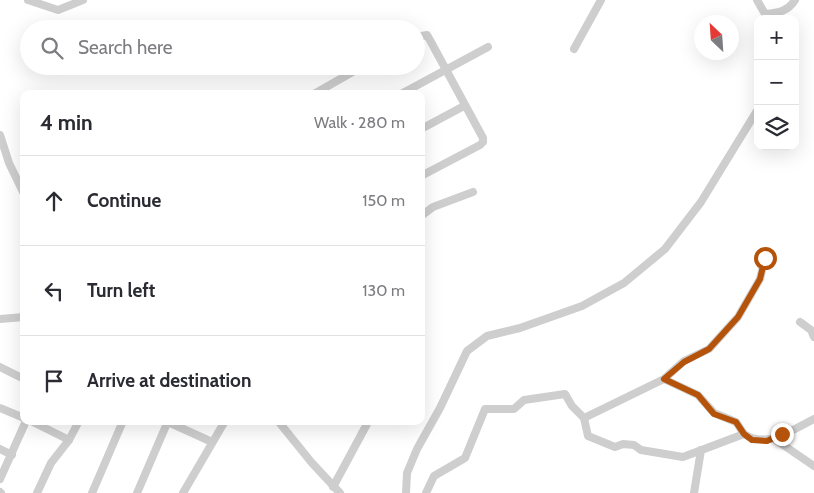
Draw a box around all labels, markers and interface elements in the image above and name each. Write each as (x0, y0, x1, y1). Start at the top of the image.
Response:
north arrow (694, 15, 739, 60)
map controls (754, 15, 799, 150)
button: + (754, 15, 799, 60)
search box (20, 20, 425, 75)
icon: search (38, 34, 66, 62)
text: Search here (78, 36, 172, 59)
button: − (754, 60, 799, 105)
button: layers (754, 105, 799, 150)
text: 4 min (40, 110, 93, 135)
text: Walk · 280 m (314, 113, 405, 132)
icon: ahead (40, 187, 68, 215)
text: Continue (87, 189, 161, 212)
text: 150 m (362, 191, 405, 210)
route start (754, 247, 777, 270)
icon: left (40, 277, 68, 305)
text: Turn left (87, 279, 155, 302)
text: 130 m (362, 281, 405, 300)
icon: arrive (40, 367, 68, 395)
text: Arrive at destination (87, 369, 251, 392)
route end (771, 423, 794, 446)

